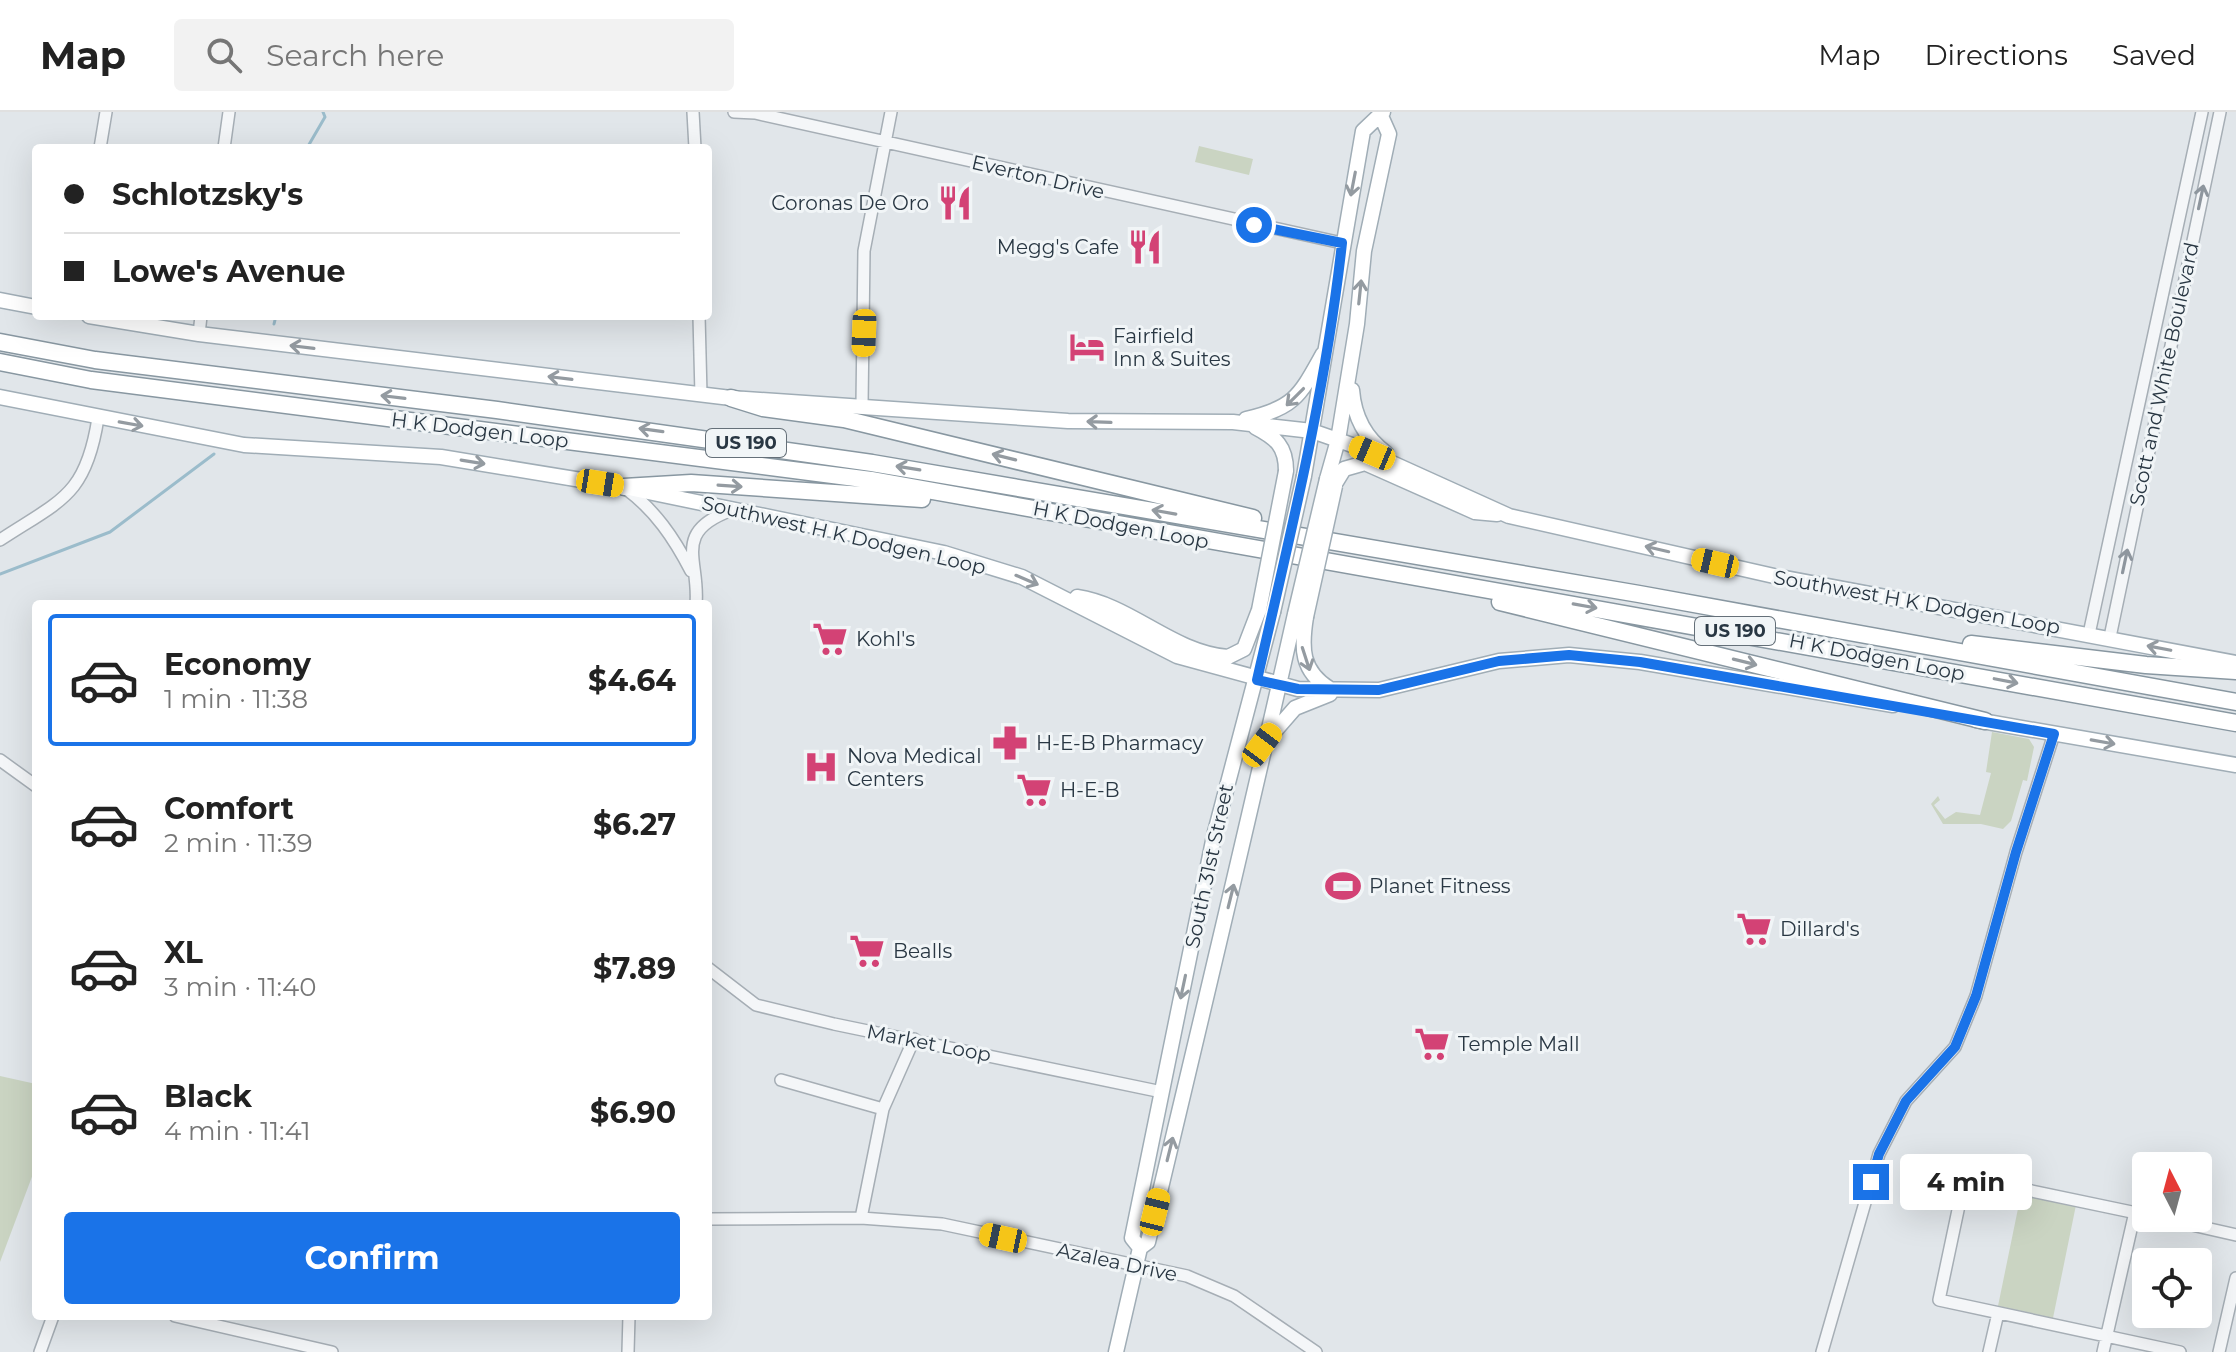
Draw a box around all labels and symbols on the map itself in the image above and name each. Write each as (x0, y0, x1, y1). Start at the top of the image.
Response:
street label: Everton Drive (969, 150, 1107, 204)
one-way arrow (1345, 171, 1360, 197)
restaurant icon: Coronas De Oro (936, 184, 974, 222)
one-way arrow (2194, 184, 2209, 210)
place label: Coronas De Oro (771, 191, 929, 215)
route start (1236, 207, 1272, 243)
restaurant icon: Megg's Cafe (1126, 228, 1164, 266)
place label: Megg's Cafe (997, 235, 1119, 259)
street label: Scott and White Boulevard (2124, 240, 2204, 508)
one-way arrow (1352, 279, 1367, 306)
car (851, 309, 877, 357)
place label: Fairfield Inn & Suites (1113, 324, 1231, 371)
hotel icon: Fairfield Inn & Suites (1068, 328, 1106, 366)
one-way arrow (290, 339, 316, 354)
one-way arrow (548, 370, 574, 385)
one-way arrow (1285, 387, 1304, 407)
one-way arrow (380, 389, 407, 404)
street label: H K Dodgen Loop (390, 407, 570, 453)
one-way arrow (1086, 414, 1113, 429)
one-way arrow (118, 417, 144, 432)
one-way arrow (638, 423, 664, 438)
road number: US 190 (706, 429, 786, 457)
car (1345, 433, 1399, 473)
one-way arrow (992, 449, 1018, 464)
one-way arrow (459, 455, 485, 470)
one-way arrow (896, 460, 921, 475)
car (574, 467, 626, 499)
one-way arrow (716, 479, 743, 494)
street label: Southwest H K Dodgen Loop (700, 491, 988, 579)
street label: H K Dodgen Loop (1031, 496, 1211, 554)
one-way arrow (1152, 503, 1177, 518)
one-way arrow (1645, 541, 1670, 556)
car (1689, 546, 1741, 580)
one-way arrow (2119, 549, 2134, 574)
street label: Southwest H K Dodgen Loop (1772, 565, 2062, 639)
one-way arrow (1015, 574, 1039, 588)
one-way arrow (1572, 599, 1597, 614)
road number: US 190 (1695, 617, 1775, 645)
supermarket icon: Kohl's (811, 620, 849, 658)
place label: Kohl's (856, 627, 915, 651)
street label: H K Dodgen Loop (1787, 628, 1967, 686)
one-way arrow (2147, 639, 2173, 654)
one-way arrow (1300, 646, 1314, 671)
one-way arrow (1732, 655, 1757, 670)
one-way arrow (1993, 675, 2019, 690)
car (1238, 719, 1286, 771)
pharmacy icon: H-E-B Pharmacy (991, 724, 1029, 762)
place label: H-E-B Pharmacy (1036, 731, 1204, 755)
one-way arrow (2089, 735, 2115, 750)
place label: Nova Medical Centers (847, 744, 982, 791)
hospital icon: Nova Medical Centers (802, 748, 840, 786)
supermarket icon: H-E-B (1015, 771, 1053, 809)
place label: H-E-B (1060, 778, 1120, 802)
street label: South 31st Street (1180, 782, 1238, 950)
sports icon: Planet Fitness (1324, 867, 1362, 905)
place label: Planet Fitness (1369, 874, 1511, 898)
one-way arrow (1225, 884, 1240, 909)
supermarket icon: Dillard's (1735, 910, 1773, 948)
place label: Dillard's (1780, 917, 1860, 941)
supermarket icon: Bealls (848, 932, 886, 970)
place label: Bealls (893, 939, 952, 963)
one-way arrow (1175, 974, 1190, 999)
street label: Market Loop (865, 1019, 993, 1067)
supermarket icon: Temple Mall (1413, 1025, 1451, 1063)
place label: Temple Mall (1458, 1032, 1580, 1056)
one-way arrow (1163, 1136, 1178, 1162)
north arrow (2132, 1152, 2212, 1232)
callout: 4 min (1899, 1154, 2031, 1210)
route end (1853, 1164, 1889, 1200)
car (1138, 1186, 1172, 1238)
car (977, 1221, 1029, 1255)
street label: Azalea Drive (1054, 1237, 1180, 1287)

